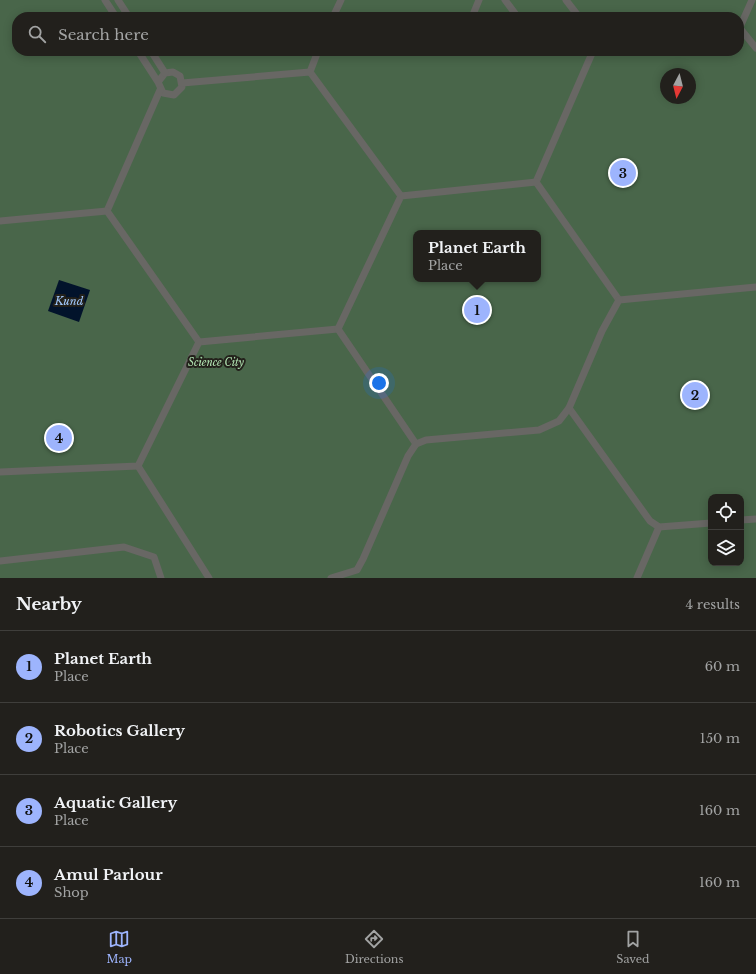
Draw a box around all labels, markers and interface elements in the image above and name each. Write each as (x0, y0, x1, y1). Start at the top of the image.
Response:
search box (12, 12, 744, 56)
icon: search (26, 23, 48, 45)
text: Search here (58, 25, 149, 44)
north arrow (660, 68, 696, 104)
pin: 3 (610, 158, 636, 188)
popup (413, 230, 541, 282)
text: Planet Earth (428, 238, 526, 257)
text: Place (428, 257, 463, 274)
water label: Kund (54, 294, 84, 308)
pin: 1 (464, 295, 490, 325)
park label: Science City (188, 356, 245, 369)
your location (369, 373, 389, 393)
pin: 2 (682, 380, 708, 410)
pin: 4 (46, 423, 72, 453)
map controls (708, 494, 744, 566)
button: locate (708, 494, 744, 530)
button: layers (708, 530, 744, 566)
text: Nearby (16, 594, 82, 615)
text: 4 results (686, 596, 740, 613)
text: Planet Earth (54, 649, 152, 668)
text: 1 (26, 658, 32, 675)
text: 60 m (705, 658, 740, 675)
text: Place (54, 668, 89, 685)
text: Robotics Gallery (54, 721, 185, 740)
text: 2 (25, 730, 33, 747)
text: 150 m (700, 730, 740, 747)
text: Place (54, 740, 89, 757)
text: Aquatic Gallery (54, 793, 177, 812)
text: 3 (25, 802, 33, 819)
text: 160 m (699, 802, 740, 819)
text: Place (54, 812, 89, 829)
text: Amul Parlour (54, 865, 163, 884)
text: 4 (25, 874, 33, 891)
text: 160 m (699, 874, 740, 891)
text: Shop (54, 884, 89, 901)
tab: Map (106, 928, 132, 966)
tab: Directions (345, 928, 403, 966)
tab: Saved (616, 928, 650, 966)

